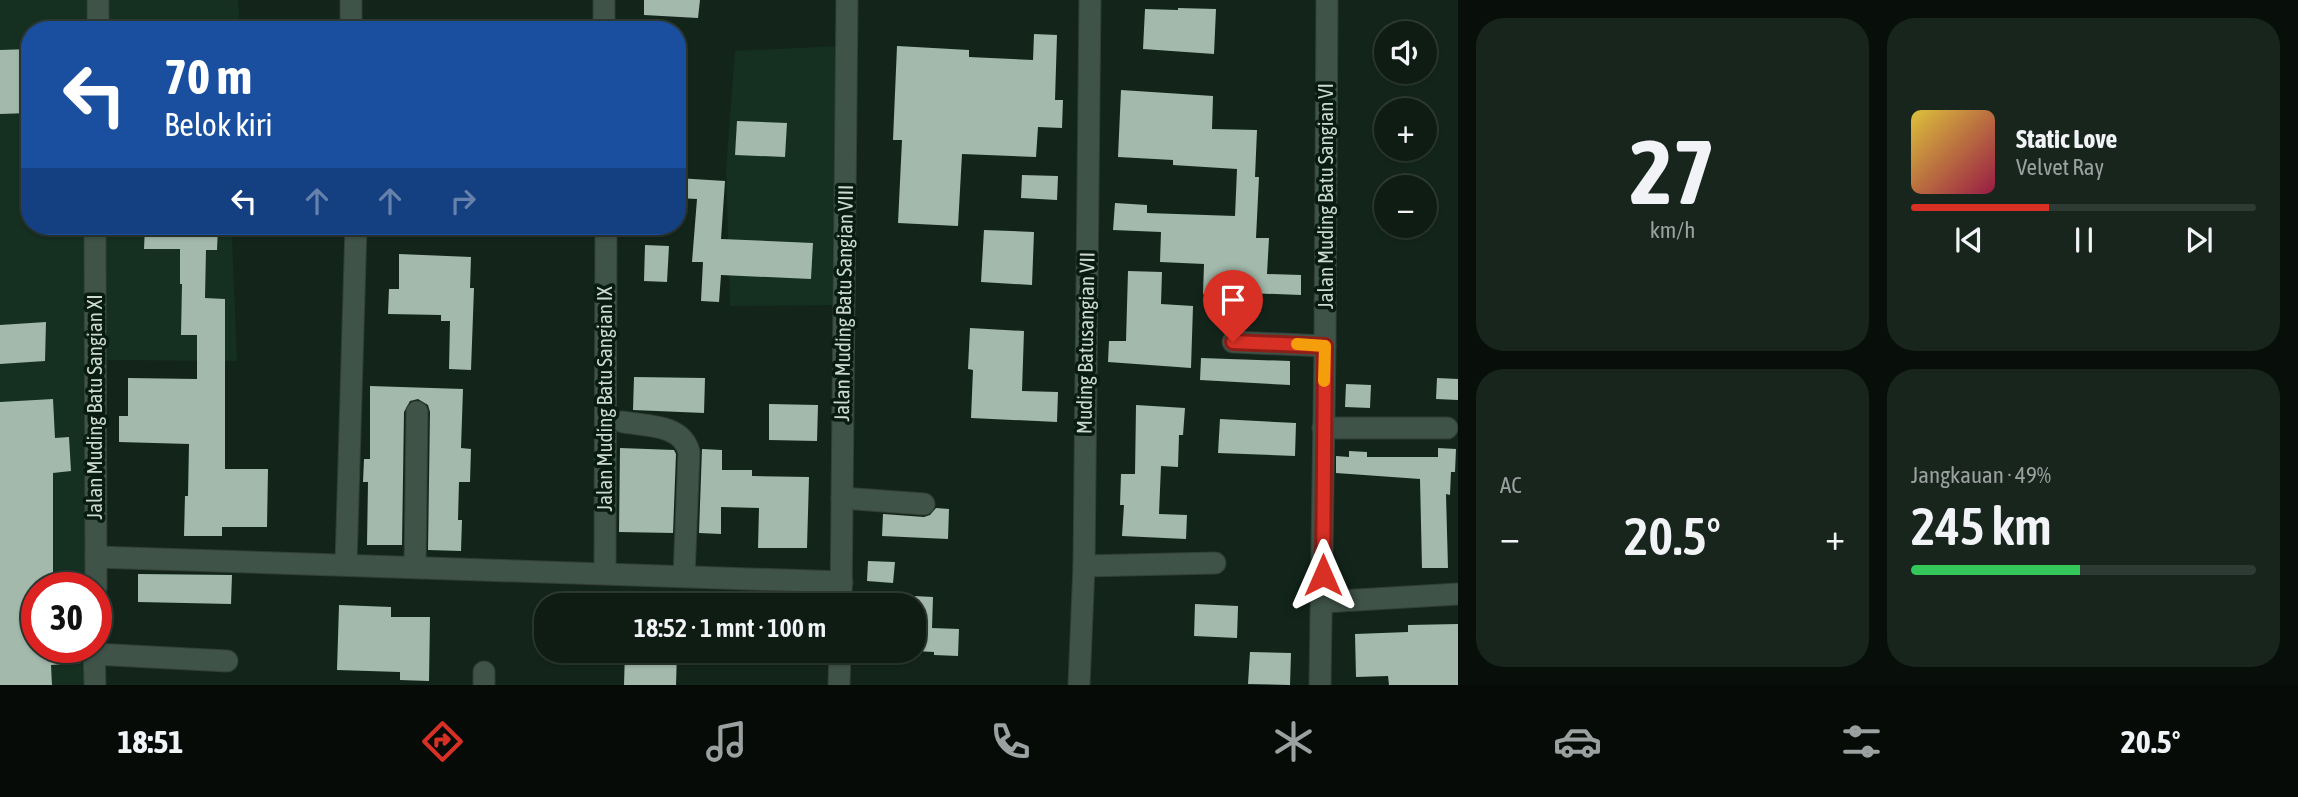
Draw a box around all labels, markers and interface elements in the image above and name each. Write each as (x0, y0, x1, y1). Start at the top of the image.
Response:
map controls (1374, 21, 1437, 238)
button: sound (1374, 21, 1437, 84)
text: 70 m (164, 48, 252, 104)
icon: left (49, 49, 140, 140)
street label: Jalan Muding Batu Sangian VI (1313, 83, 1337, 309)
button: + (1374, 98, 1437, 161)
text: Belok kiri (164, 106, 273, 143)
text: 27 (1630, 119, 1715, 223)
text: Static Love (2016, 124, 2117, 154)
text: Velvet Ray (2016, 154, 2104, 180)
button: − (1374, 175, 1437, 238)
icon: left (225, 182, 263, 220)
icon: ahead (298, 182, 336, 220)
icon: ahead (371, 182, 409, 220)
icon: right (444, 182, 482, 220)
street label: Jalan Muding Batu Sangian VIII (829, 185, 857, 421)
text: km/h (1650, 217, 1695, 243)
icon: previous (1950, 221, 1988, 259)
icon: pause (2065, 221, 2103, 259)
icon: next (2180, 221, 2218, 259)
street label: Muding Batusangian VII (1071, 252, 1099, 434)
pin (1203, 270, 1263, 342)
icon: arrive (1214, 281, 1252, 319)
street label: Jalan Muding Batu Sangian IX (592, 286, 616, 512)
street label: Jalan Muding Batu Sangian XI (82, 294, 106, 520)
text: Jangkauan · 49% (1911, 462, 2051, 488)
text: AC (1500, 472, 1522, 498)
text: 245 km (1911, 496, 2052, 556)
text: 20.5° (1624, 506, 1721, 566)
text: − (1500, 515, 1520, 558)
text: + (1825, 515, 1845, 558)
position arrow (1286, 538, 1360, 612)
speed limit sign: 30 (21, 572, 112, 663)
text: 18:52 · 1 mnt · 100 m (634, 613, 826, 643)
icon: directions (418, 717, 467, 766)
icon: music (702, 717, 751, 766)
icon: phone (986, 717, 1035, 766)
icon: climate (1269, 717, 1318, 766)
icon: car (1553, 717, 1602, 766)
icon: filters (1837, 717, 1886, 766)
text: 18:51 (117, 723, 183, 760)
text: 20.5° (2121, 723, 2180, 760)

